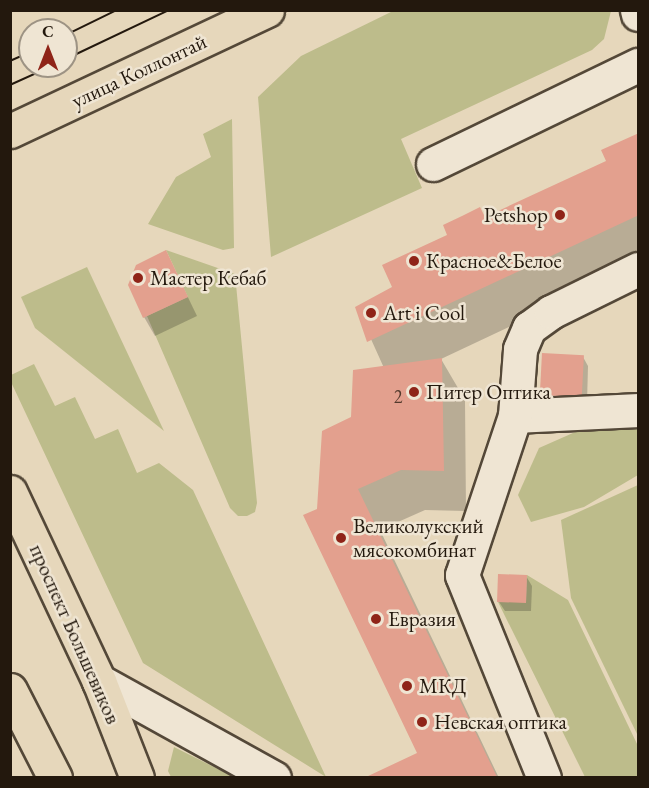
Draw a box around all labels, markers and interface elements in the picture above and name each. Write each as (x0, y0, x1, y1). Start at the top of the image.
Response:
north arrow (18, 18, 78, 78)
text: С (42, 21, 54, 42)
street label: улица Коллонтай (67, 29, 211, 113)
place label: Petshop (484, 202, 548, 228)
marker: Petshop (553, 208, 567, 222)
place label: Красное&Белое (426, 248, 562, 274)
marker: Красное&Белое (407, 254, 421, 268)
place label: Мастер Кебаб (150, 265, 266, 291)
marker: Мастер Кебаб (131, 271, 145, 285)
place label: Art i Cool (383, 300, 465, 326)
marker: Art i Cool (364, 306, 378, 320)
place label: Питер Оптика (426, 379, 551, 405)
marker: Питер Оптика (407, 385, 421, 399)
house number: 2 (394, 386, 402, 408)
place label: Великолукский мясокомбинат (353, 513, 484, 563)
marker: Великолукский мясокомбинат (334, 531, 348, 545)
street label: проспект Большевиков (24, 540, 126, 728)
place label: Евразия (388, 606, 456, 632)
marker: Евразия (369, 612, 383, 626)
place label: МКД (419, 673, 467, 699)
marker: МКД (400, 679, 414, 693)
place label: Невская оптика (434, 709, 567, 735)
marker: Невская оптика (415, 715, 429, 729)

